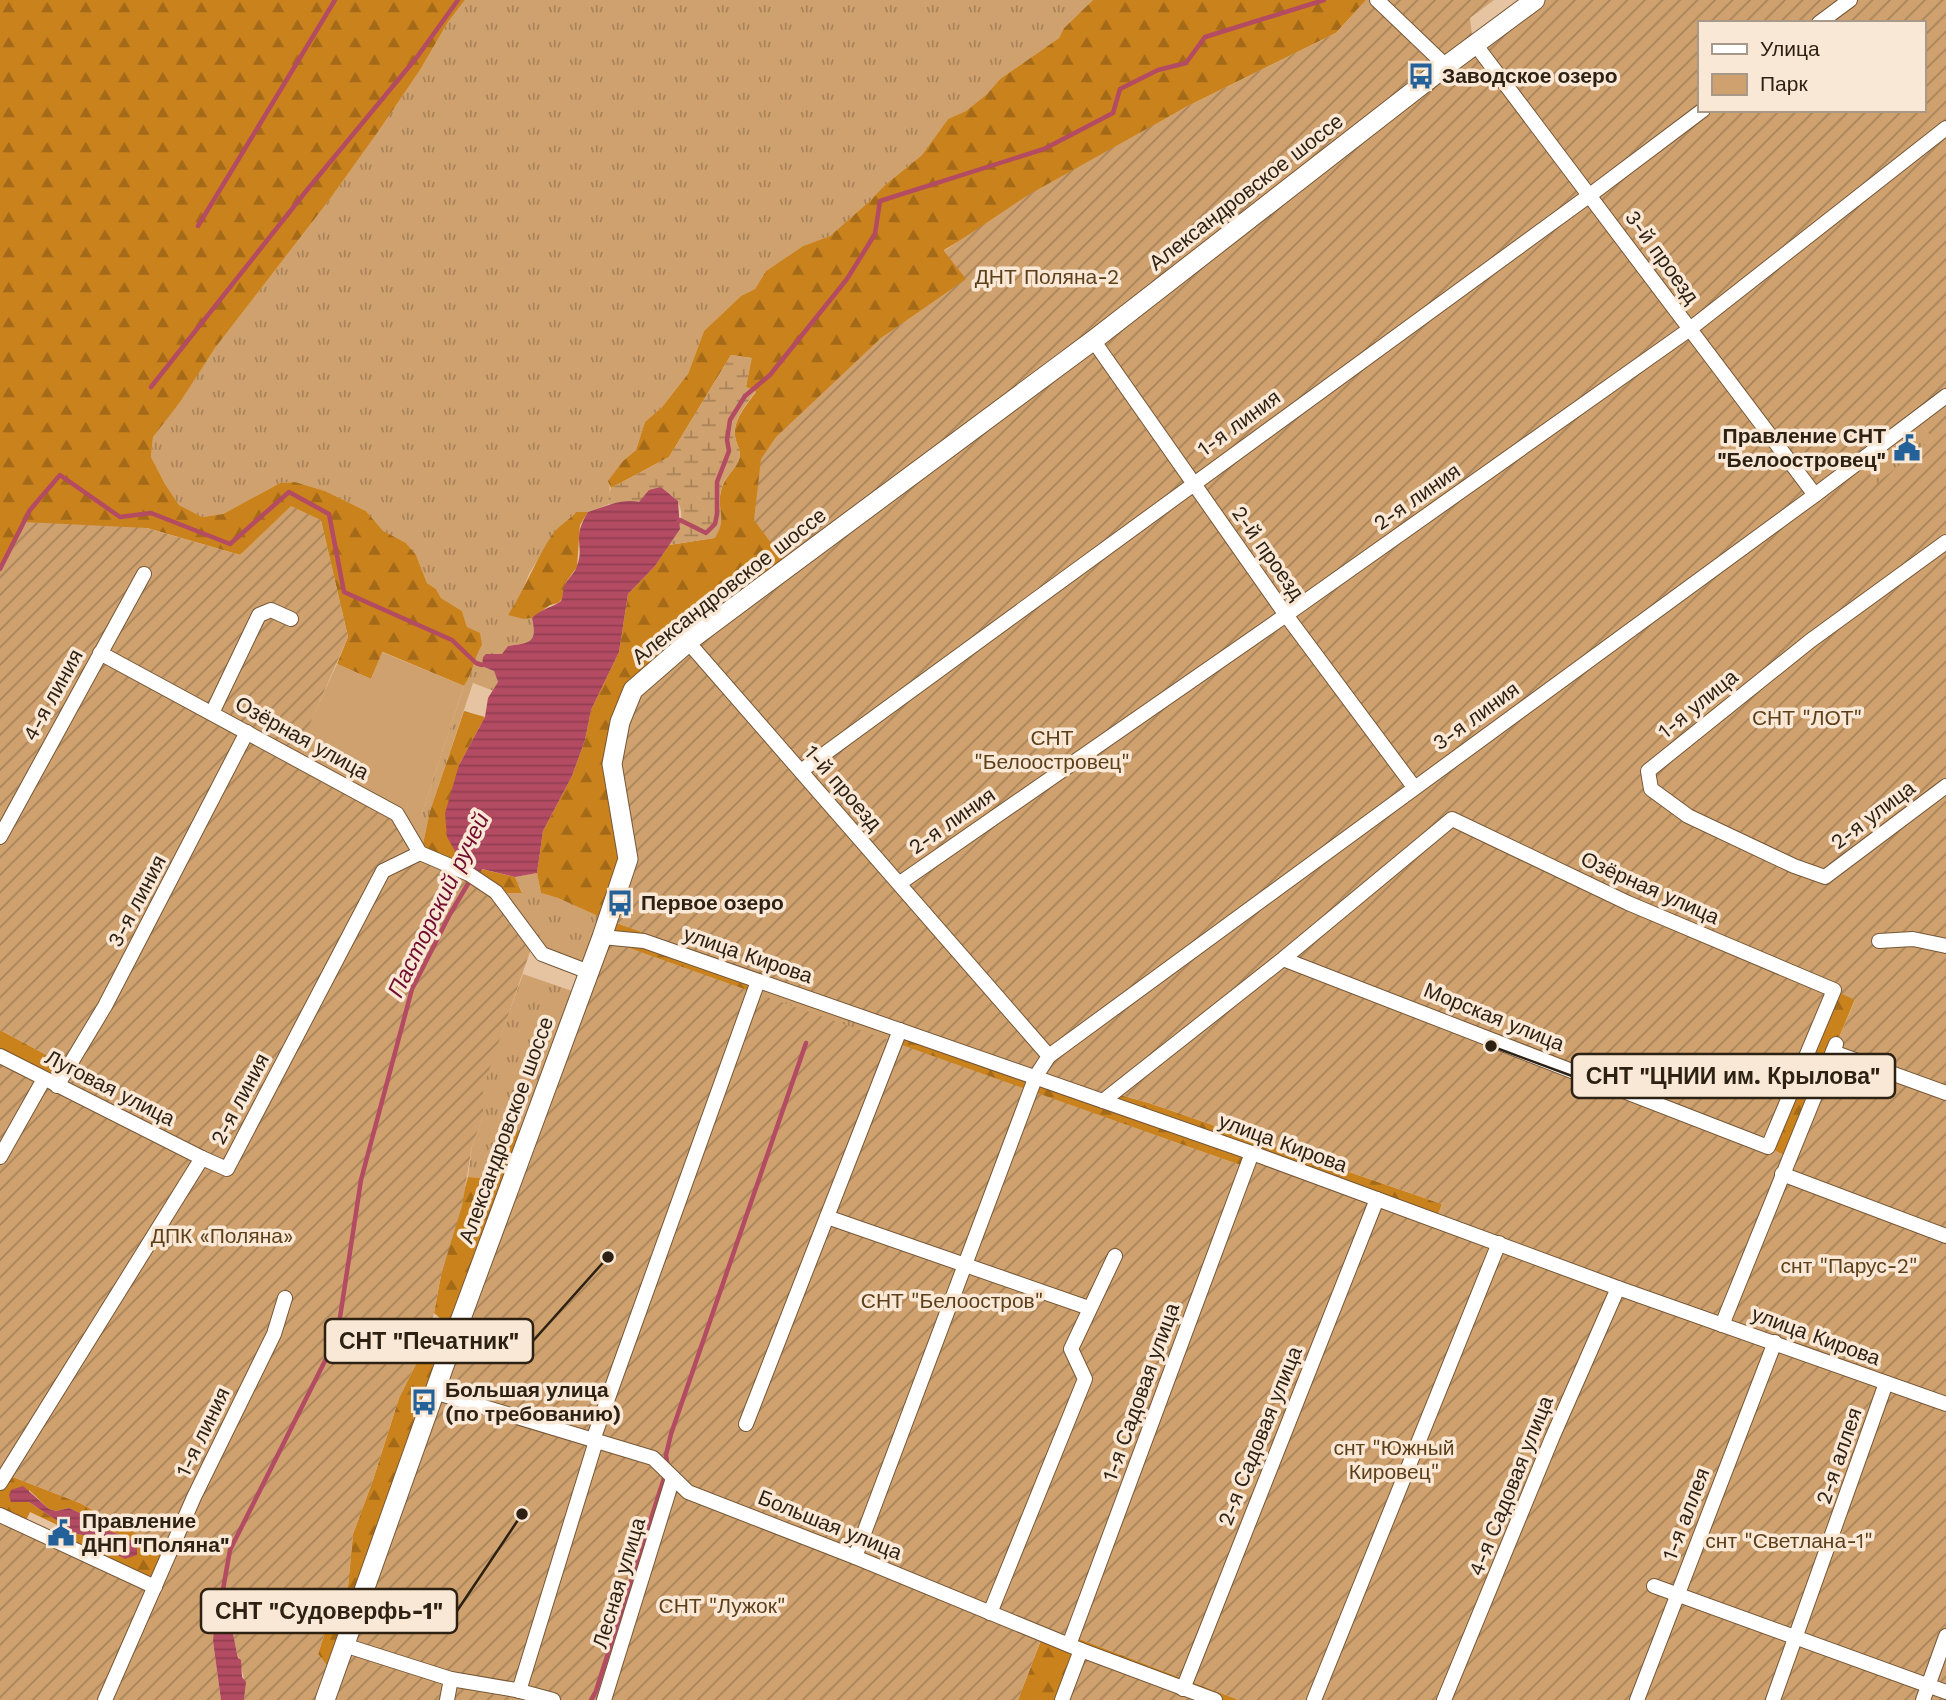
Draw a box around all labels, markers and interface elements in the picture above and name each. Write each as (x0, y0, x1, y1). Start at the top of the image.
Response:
legend (1698, 21, 1925, 112)
text: Улица (1760, 36, 1820, 61)
bus stop icon: Заводское озеро (1406, 61, 1436, 91)
place label: Заводское озеро (1442, 63, 1618, 88)
text: Парк (1760, 71, 1808, 96)
street label: Александровское шоссе (1144, 108, 1348, 275)
street label: 3-й проезд (1620, 205, 1705, 308)
park label: ДНТ Поляна-2 (975, 264, 1119, 289)
street label: 1-я линия (1192, 384, 1285, 461)
place label: Правление СНТ "Белоостровец" (1717, 423, 1886, 472)
public building icon: Правление СНТ "Белоостровец" (1892, 433, 1922, 463)
street label: 2-я линия (1369, 458, 1465, 535)
street label: 2-й проезд (1227, 501, 1310, 604)
street label: Александровское шоссе (627, 502, 831, 669)
street label: 4-я линия (17, 645, 88, 745)
street label: 1-я улица (1653, 664, 1743, 743)
street label: 3-я линия (1428, 676, 1524, 755)
street label: Озёрная улица (231, 691, 374, 785)
park label: СНТ "ЛОТ" (1752, 705, 1862, 730)
park label: СНТ "Белоостровец" (974, 725, 1130, 774)
street label: 1-й проезд (799, 740, 887, 836)
street label: 2-я улица (1826, 775, 1920, 854)
street label: 2-я линия (904, 782, 1000, 859)
water label: Пасторский ручей (382, 808, 495, 1002)
street label: Озёрная улица (1577, 846, 1724, 929)
street label: 3-я линия (102, 851, 171, 951)
bus stop icon: Первое озеро (605, 888, 635, 918)
place label: Первое озеро (641, 890, 784, 915)
street label: улица Кирова (680, 921, 816, 988)
street label: Морская улица (1420, 977, 1568, 1056)
street label: Александровское шоссе (453, 1013, 558, 1247)
street label: Луговая улица (41, 1044, 180, 1131)
street label: 2-я линия (205, 1049, 274, 1149)
callout: СНТ "ЦНИИ им. Крылова" (1572, 1054, 1895, 1098)
text: СНТ "ЦНИИ им. Крылова" (1586, 1063, 1880, 1090)
street label: улица Кирова (1216, 1108, 1351, 1177)
park label: ДПК «Поляна» (151, 1223, 293, 1248)
park label: снт "Парус-2" (1781, 1253, 1917, 1278)
park label: СНТ "Белоостров" (861, 1288, 1043, 1313)
street label: 1-я Садовая улица (1097, 1299, 1184, 1484)
street label: улица Кирова (1749, 1301, 1884, 1370)
callout: СНТ "Печатник" (325, 1319, 533, 1363)
text: СНТ "Печатник" (339, 1328, 519, 1355)
street label: 2-я Садовая улица (1212, 1342, 1307, 1529)
place label: Большая улица (по требованию) (445, 1377, 621, 1426)
street label: 1-я линия (170, 1383, 235, 1480)
bus stop icon: Большая улица (по требованию) (409, 1387, 439, 1417)
street label: 4-я Садовая улица (1463, 1392, 1558, 1579)
street label: 2-я аллея (1810, 1404, 1867, 1507)
park label: снт "Южный Кировец" (1333, 1435, 1455, 1484)
street label: 1-я аллея (1657, 1464, 1715, 1563)
street label: Большая улица (755, 1484, 906, 1565)
place label: Правление ДНП "Поляна" (82, 1508, 229, 1557)
street label: Лесная улица (587, 1514, 650, 1651)
public building icon: Правление ДНП "Поляна" (46, 1518, 76, 1548)
park label: снт "Светлана-1" (1705, 1528, 1873, 1553)
callout: СНТ "Судоверфь-1" (201, 1589, 457, 1633)
park label: СНТ "Лужок" (659, 1593, 785, 1618)
text: СНТ "Судоверфь-1" (215, 1598, 443, 1625)

